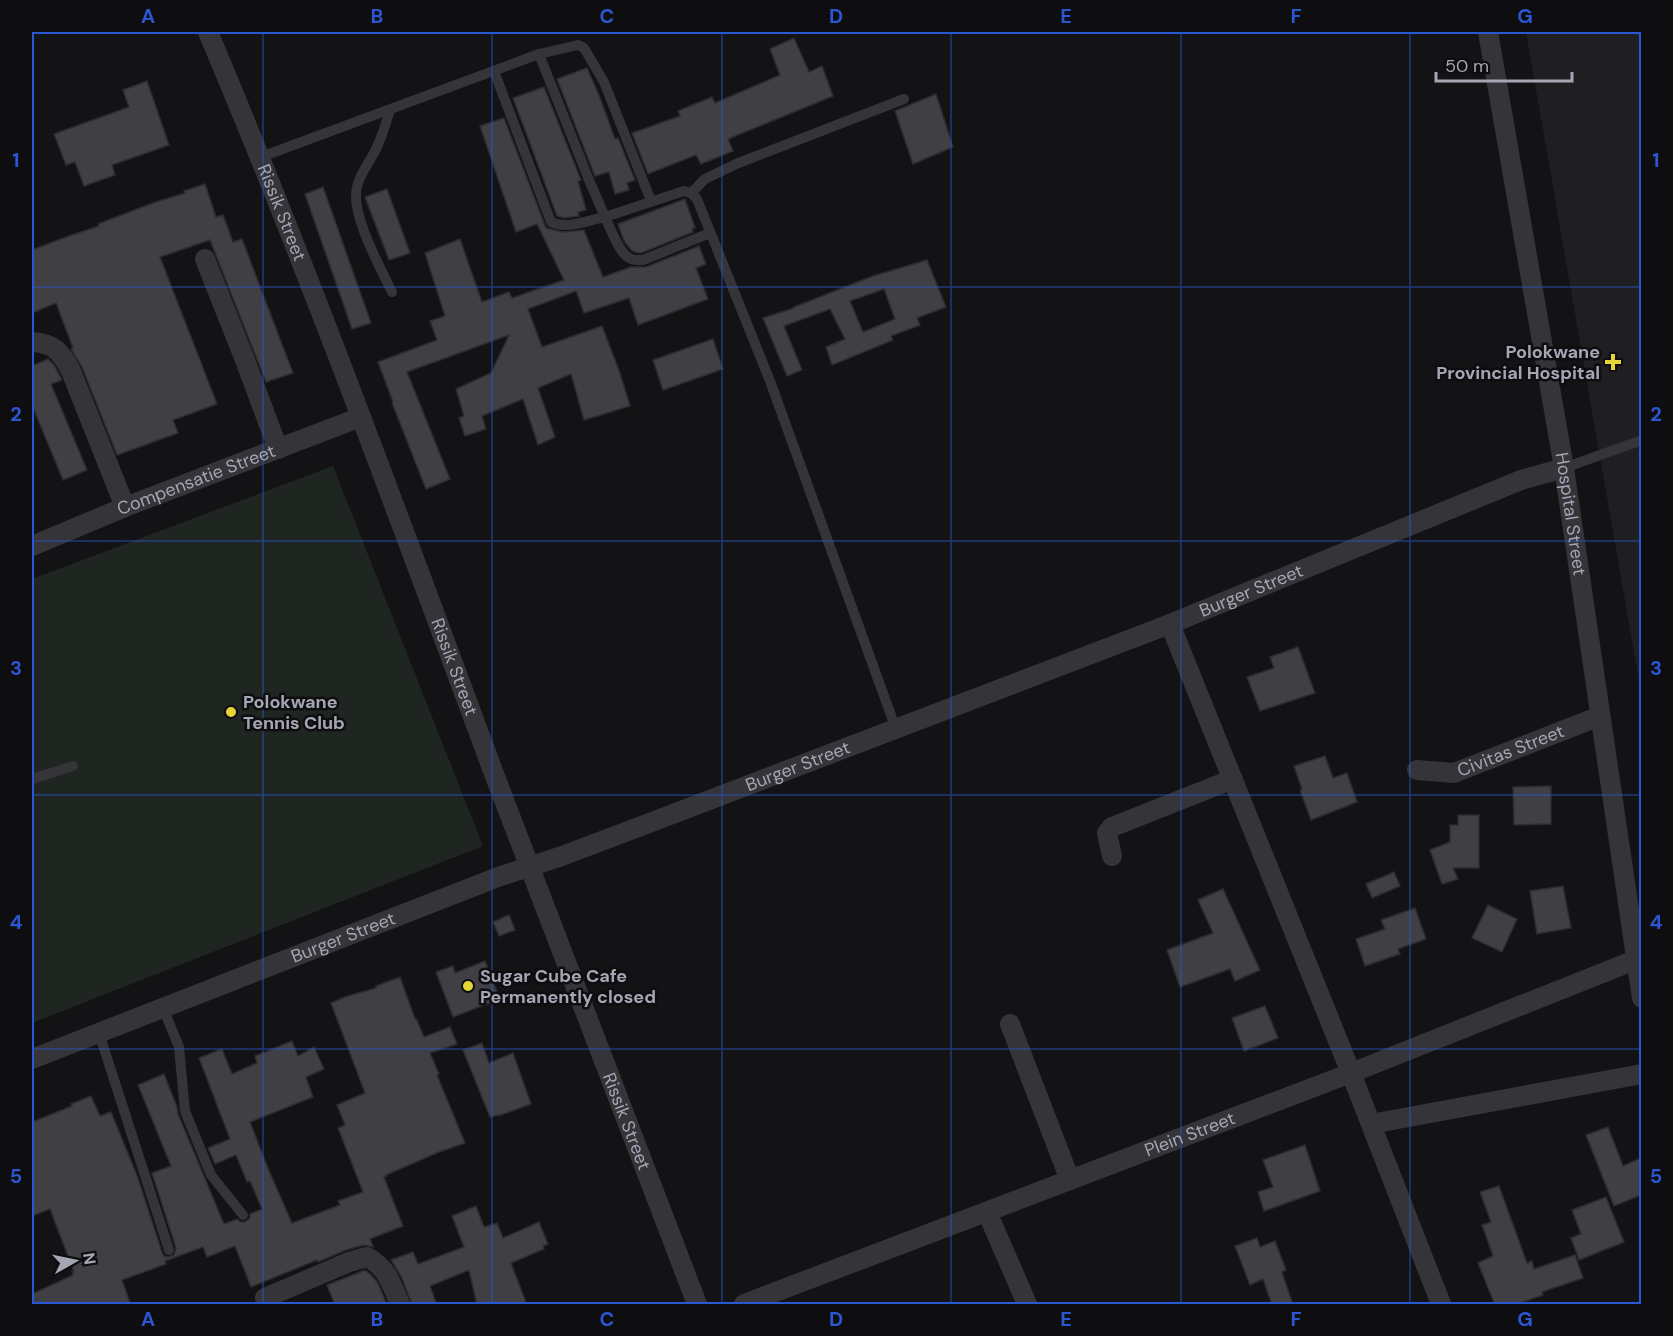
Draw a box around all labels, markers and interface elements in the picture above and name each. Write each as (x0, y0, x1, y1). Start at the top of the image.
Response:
text: A (141, 3, 155, 29)
text: B (371, 3, 383, 29)
text: C (600, 3, 614, 29)
text: D (829, 3, 843, 29)
text: E (1060, 3, 1072, 29)
text: F (1290, 3, 1302, 29)
text: G (1517, 3, 1533, 29)
scale bar (1436, 45, 1572, 83)
text: 50 m (1445, 54, 1489, 78)
text: 1 (12, 147, 20, 173)
text: 1 (1652, 147, 1660, 173)
street label: Rissik Street (252, 160, 312, 264)
place label: Polokwane Provincial Hospital (1436, 340, 1600, 385)
marker: Polokwane Provincial Hospital (1604, 353, 1622, 371)
text: 2 (10, 401, 22, 427)
text: 2 (1650, 401, 1662, 427)
street label: Compensatie Street (113, 439, 279, 521)
street label: Hospital Street (1549, 450, 1592, 577)
street label: Burger Street (1196, 559, 1307, 623)
street label: Rissik Street (425, 615, 483, 719)
text: 3 (10, 655, 22, 681)
text: 3 (1650, 655, 1662, 681)
place label: Polokwane Tennis Club (243, 690, 345, 735)
marker: Polokwane Tennis Club (224, 705, 238, 719)
street label: Civitas Street (1454, 719, 1568, 783)
street label: Burger Street (742, 735, 854, 797)
street label: Burger Street (287, 906, 399, 969)
text: 4 (10, 909, 23, 935)
text: 4 (1650, 909, 1663, 935)
place label: Sugar Cube Cafe Permanently closed (480, 964, 656, 1009)
marker: Sugar Cube Cafe Permanently closed (461, 979, 475, 993)
street label: Rissik Street (597, 1069, 656, 1174)
street label: Plein Street (1141, 1106, 1239, 1162)
text: 5 (10, 1163, 22, 1189)
text: 5 (1650, 1163, 1662, 1189)
north arrow (45, 1231, 105, 1291)
text: N (78, 1251, 101, 1266)
text: A (141, 1306, 155, 1332)
text: B (371, 1306, 383, 1332)
text: C (600, 1306, 614, 1332)
text: D (829, 1306, 843, 1332)
text: E (1060, 1306, 1072, 1332)
text: F (1290, 1306, 1302, 1332)
text: G (1517, 1306, 1533, 1332)

